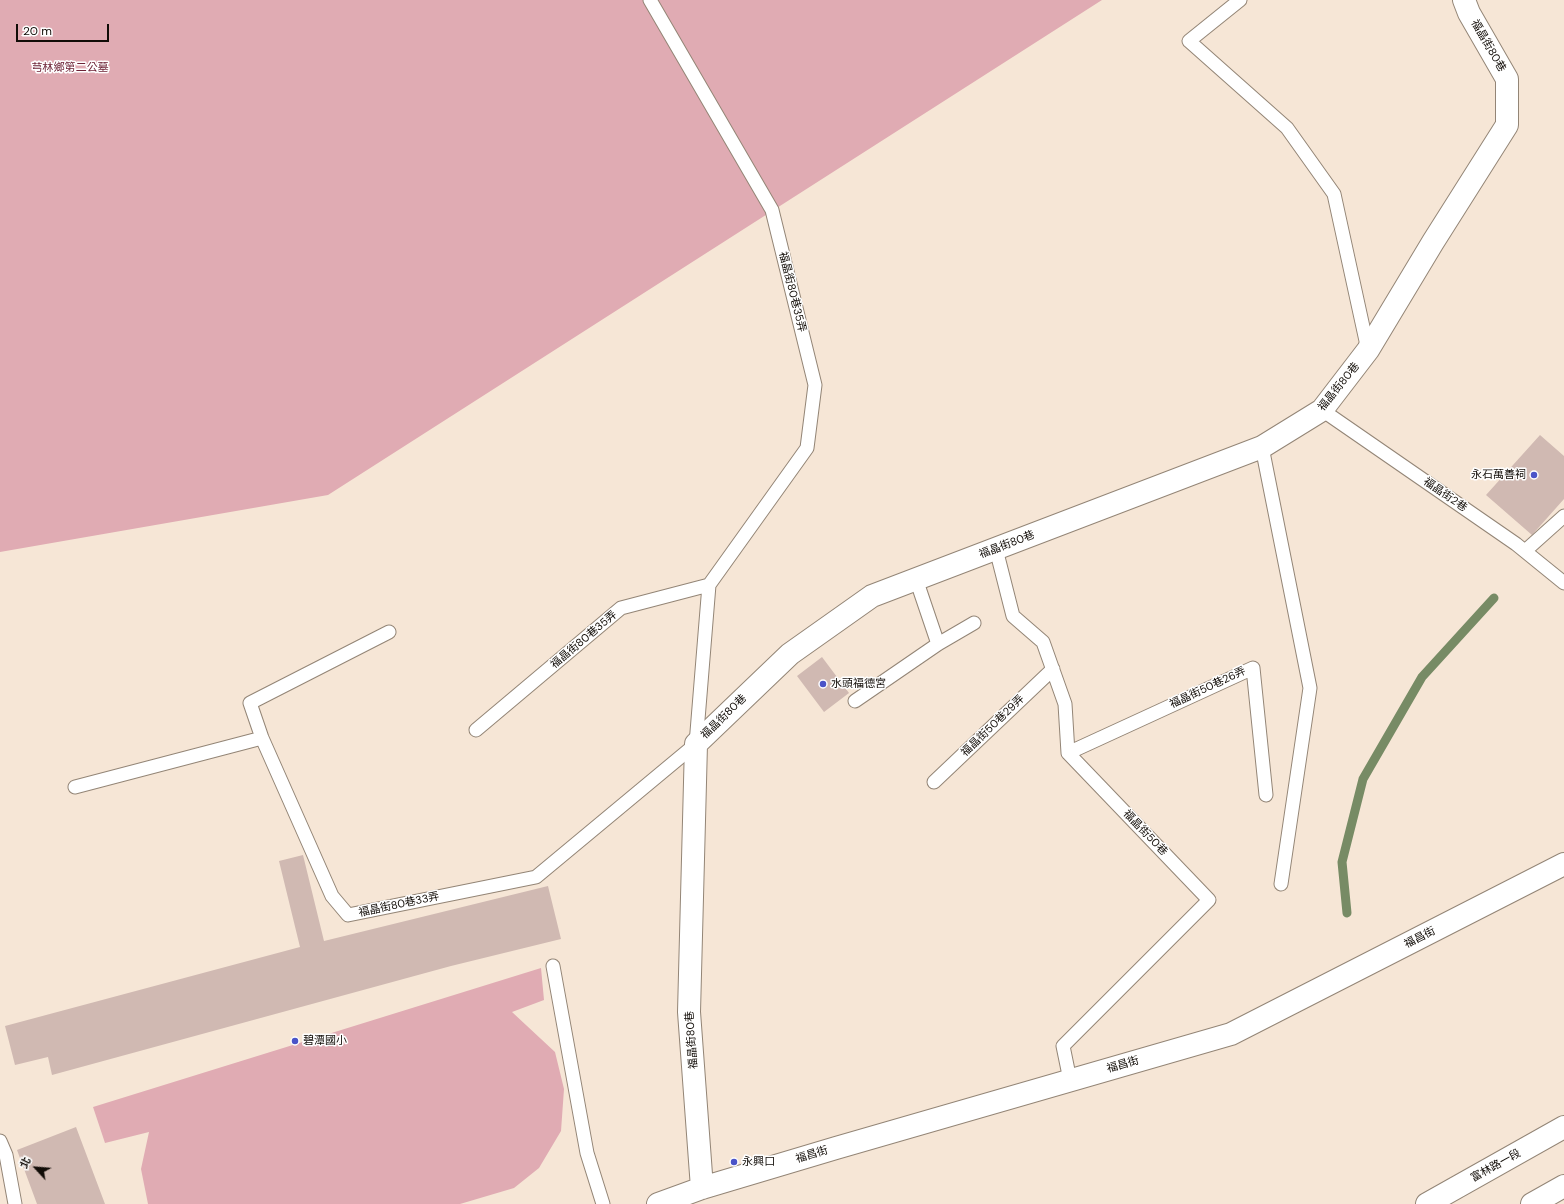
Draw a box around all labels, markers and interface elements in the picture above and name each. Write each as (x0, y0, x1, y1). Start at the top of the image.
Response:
scale bar (18, 16, 111, 42)
street label: 福晶街80巷 (1468, 17, 1508, 75)
text: 20 m (23, 23, 52, 39)
park label: 芎林鄉第二公墓 (32, 61, 108, 75)
street label: 福晶街80巷35弄 (776, 250, 808, 334)
street label: 福晶街80巷 (1316, 360, 1362, 414)
place label: 永石萬善祠 (1471, 468, 1526, 482)
marker: 永石萬善祠 (1529, 470, 1539, 480)
street label: 福晶街2巷 (1421, 475, 1469, 515)
street label: 福晶街80巷 (977, 528, 1037, 562)
street label: 福晶街80巷35弄 (548, 608, 620, 672)
street label: 福晶街50巷26弄 (1168, 665, 1248, 711)
place label: 水頭福德宮 (831, 677, 886, 691)
marker: 水頭福德宮 (818, 679, 828, 689)
street label: 福晶街80巷 (698, 692, 750, 742)
street label: 福晶街50巷29弄 (959, 693, 1027, 759)
street label: 福晶街50巷 (1120, 807, 1170, 859)
street label: 福晶街80巷33弄 (357, 890, 441, 920)
street label: 福昌街 (1402, 925, 1438, 951)
street label: 福晶街80巷 (683, 1011, 701, 1069)
place label: 碧潭國小 (303, 1034, 347, 1048)
marker: 碧潭國小 (290, 1036, 300, 1046)
street label: 福昌街 (1105, 1054, 1141, 1076)
street label: 福昌街 (794, 1144, 830, 1166)
street label: 富林路一段 (1469, 1147, 1523, 1185)
north arrow (16, 1148, 56, 1188)
text: 北 (17, 1155, 34, 1171)
place label: 永興口 (742, 1155, 775, 1169)
marker: 永興口 (729, 1157, 739, 1167)

